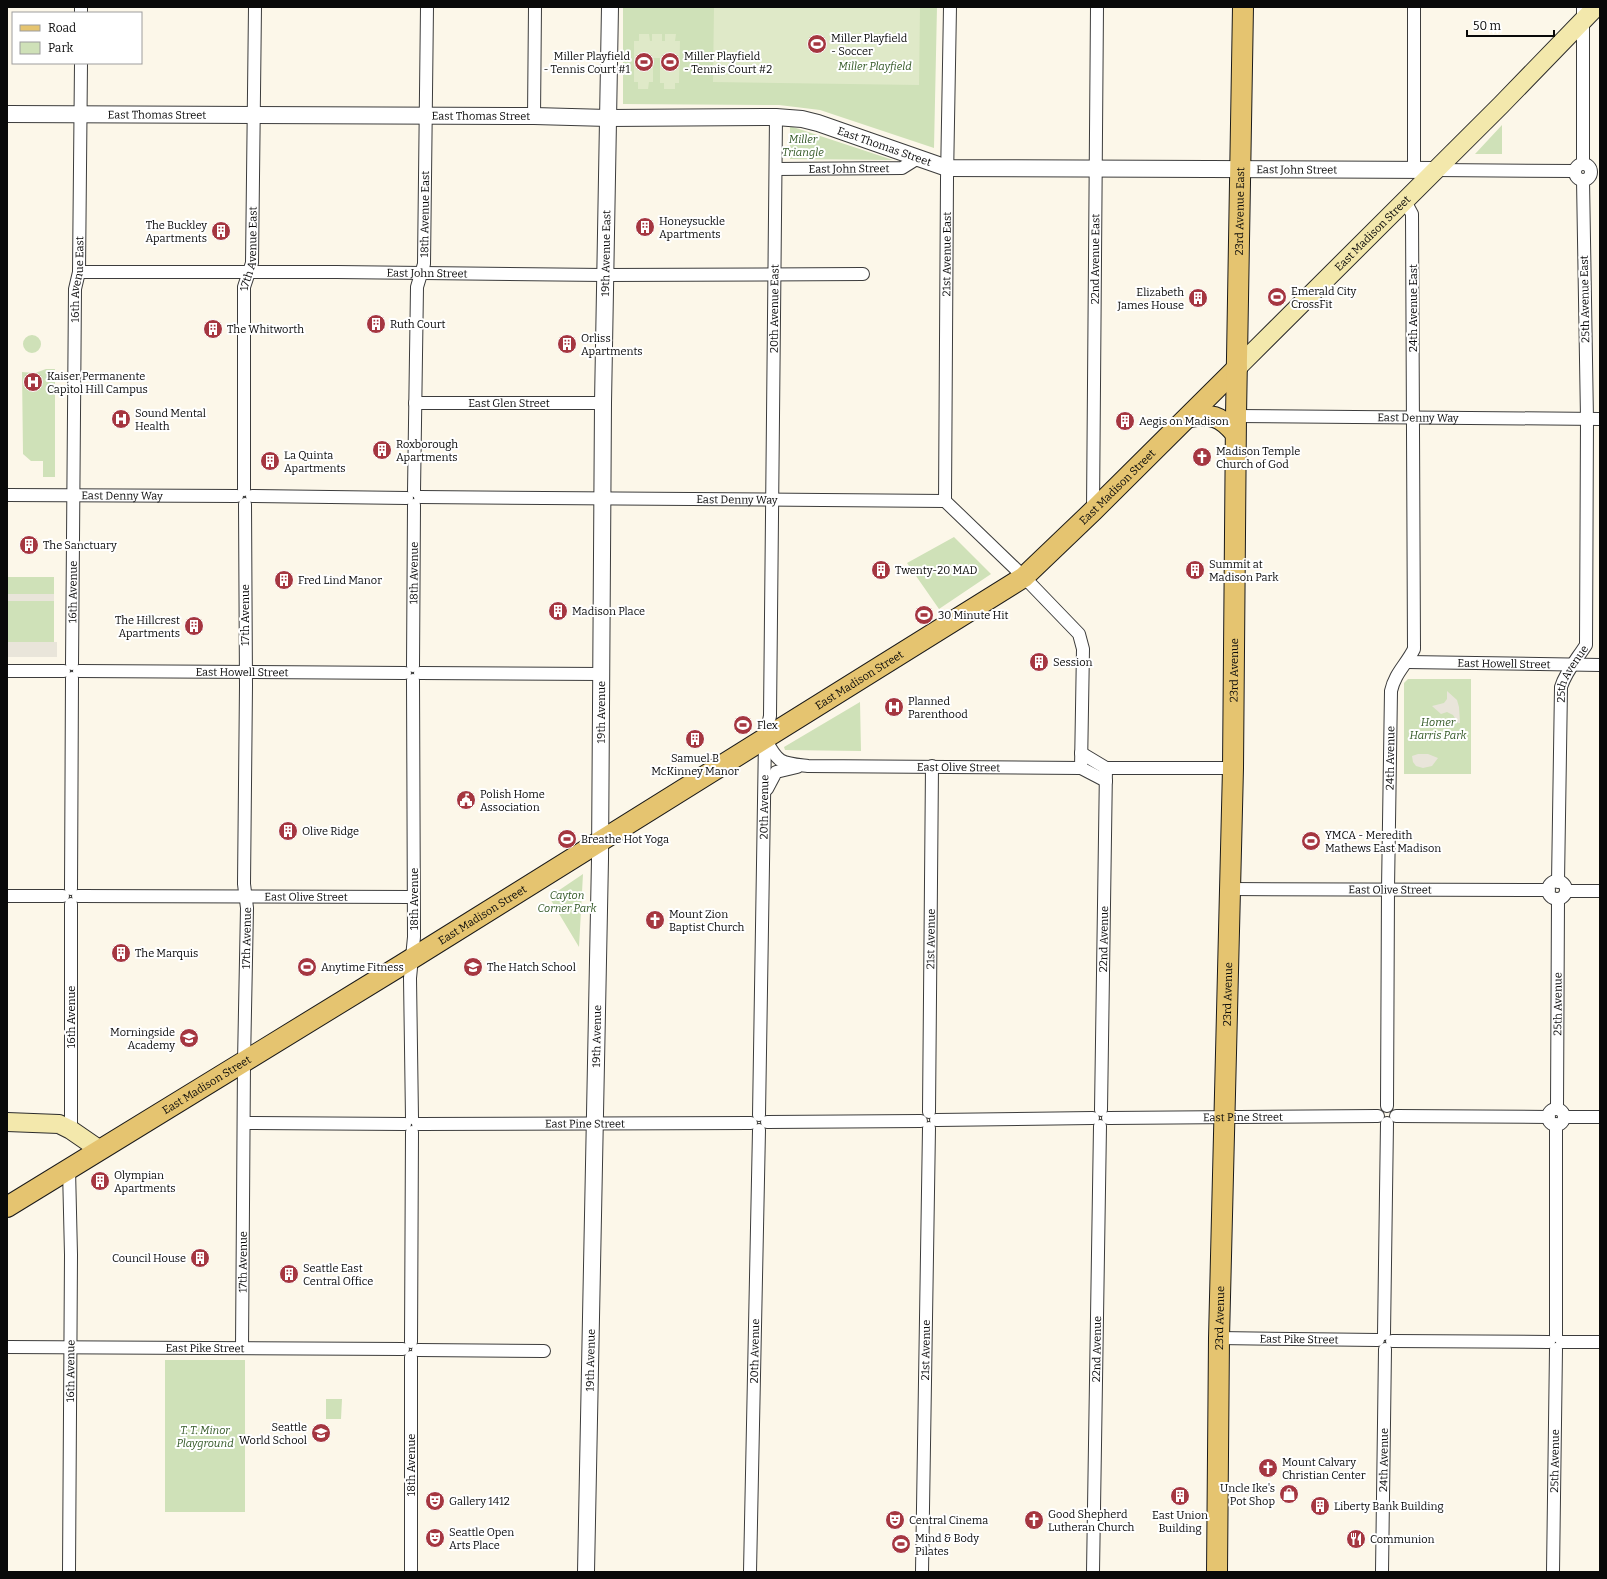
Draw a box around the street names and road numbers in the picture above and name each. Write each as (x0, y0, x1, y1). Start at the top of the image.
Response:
street label: East Thomas Street (108, 108, 206, 121)
street label: East Thomas Street (432, 109, 530, 122)
street label: East Thomas Street (836, 124, 933, 169)
street label: East John Street (808, 162, 890, 175)
street label: East John Street (1256, 163, 1337, 176)
street label: 23rd Avenue East (1232, 167, 1247, 255)
street label: 18th Avenue East (418, 171, 432, 258)
street label: East Madison Street (1332, 193, 1413, 274)
street label: 17th Avenue East (238, 206, 259, 291)
street label: 19th Avenue East (598, 210, 613, 297)
street label: 21st Avenue East (940, 212, 953, 296)
street label: 22nd Avenue East (1088, 214, 1102, 304)
street label: 16th Avenue East (68, 236, 86, 322)
street label: 25th Avenue East (1578, 255, 1592, 343)
street label: 20th Avenue East (767, 264, 781, 353)
street label: 24th Avenue East (1407, 264, 1420, 352)
street label: East John Street (386, 266, 468, 280)
street label: East Glen Street (468, 397, 550, 410)
street label: East Denny Way (1377, 411, 1459, 424)
street label: East Madison Street (1077, 447, 1158, 527)
street label: East Denny Way (81, 489, 163, 502)
street label: East Denny Way (696, 493, 778, 506)
street label: 18th Avenue (407, 542, 420, 604)
street label: 16th Avenue (66, 561, 79, 623)
street label: 17th Avenue (239, 584, 252, 646)
street label: 23rd Avenue (1227, 638, 1241, 702)
street label: 25th Avenue (1554, 643, 1591, 703)
street label: East Madison Street (813, 647, 906, 712)
street label: East Howell Street (1457, 656, 1551, 671)
street label: East Howell Street (195, 665, 289, 679)
street label: 19th Avenue (594, 681, 608, 743)
street label: 24th Avenue (1383, 726, 1397, 790)
street label: East Olive Street (917, 760, 1000, 774)
street label: 20th Avenue (757, 775, 771, 839)
street label: 18th Avenue (408, 868, 421, 930)
street label: East Madison Street (436, 882, 529, 947)
street label: East Olive Street (1348, 883, 1432, 896)
street label: East Olive Street (264, 890, 348, 903)
street label: 22nd Avenue (1097, 906, 1110, 972)
street label: 17th Avenue (239, 907, 254, 969)
street label: 21st Avenue (924, 909, 937, 969)
street label: 23rd Avenue (1220, 962, 1235, 1026)
street label: 25th Avenue (1551, 972, 1564, 1036)
street label: 16th Avenue (65, 986, 78, 1048)
street label: 19th Avenue (589, 1005, 604, 1068)
street label: East Madison Street (160, 1053, 253, 1117)
street label: East Pine Street (1203, 1110, 1283, 1124)
street label: East Pine Street (545, 1117, 625, 1130)
street label: 17th Avenue (236, 1231, 249, 1293)
street label: 23rd Avenue (1212, 1286, 1227, 1350)
street label: 22nd Avenue (1089, 1316, 1104, 1382)
street label: 20th Avenue (747, 1319, 762, 1384)
street label: 21st Avenue (919, 1320, 932, 1380)
street label: 19th Avenue (583, 1329, 597, 1391)
street label: East Pike Street (1259, 1332, 1339, 1346)
street label: 16th Avenue (64, 1340, 77, 1402)
street label: East Pike Street (165, 1341, 245, 1355)
street label: 24th Avenue (1377, 1428, 1390, 1492)
street label: 25th Avenue (1548, 1429, 1561, 1493)
street label: 18th Avenue (405, 1434, 418, 1496)

